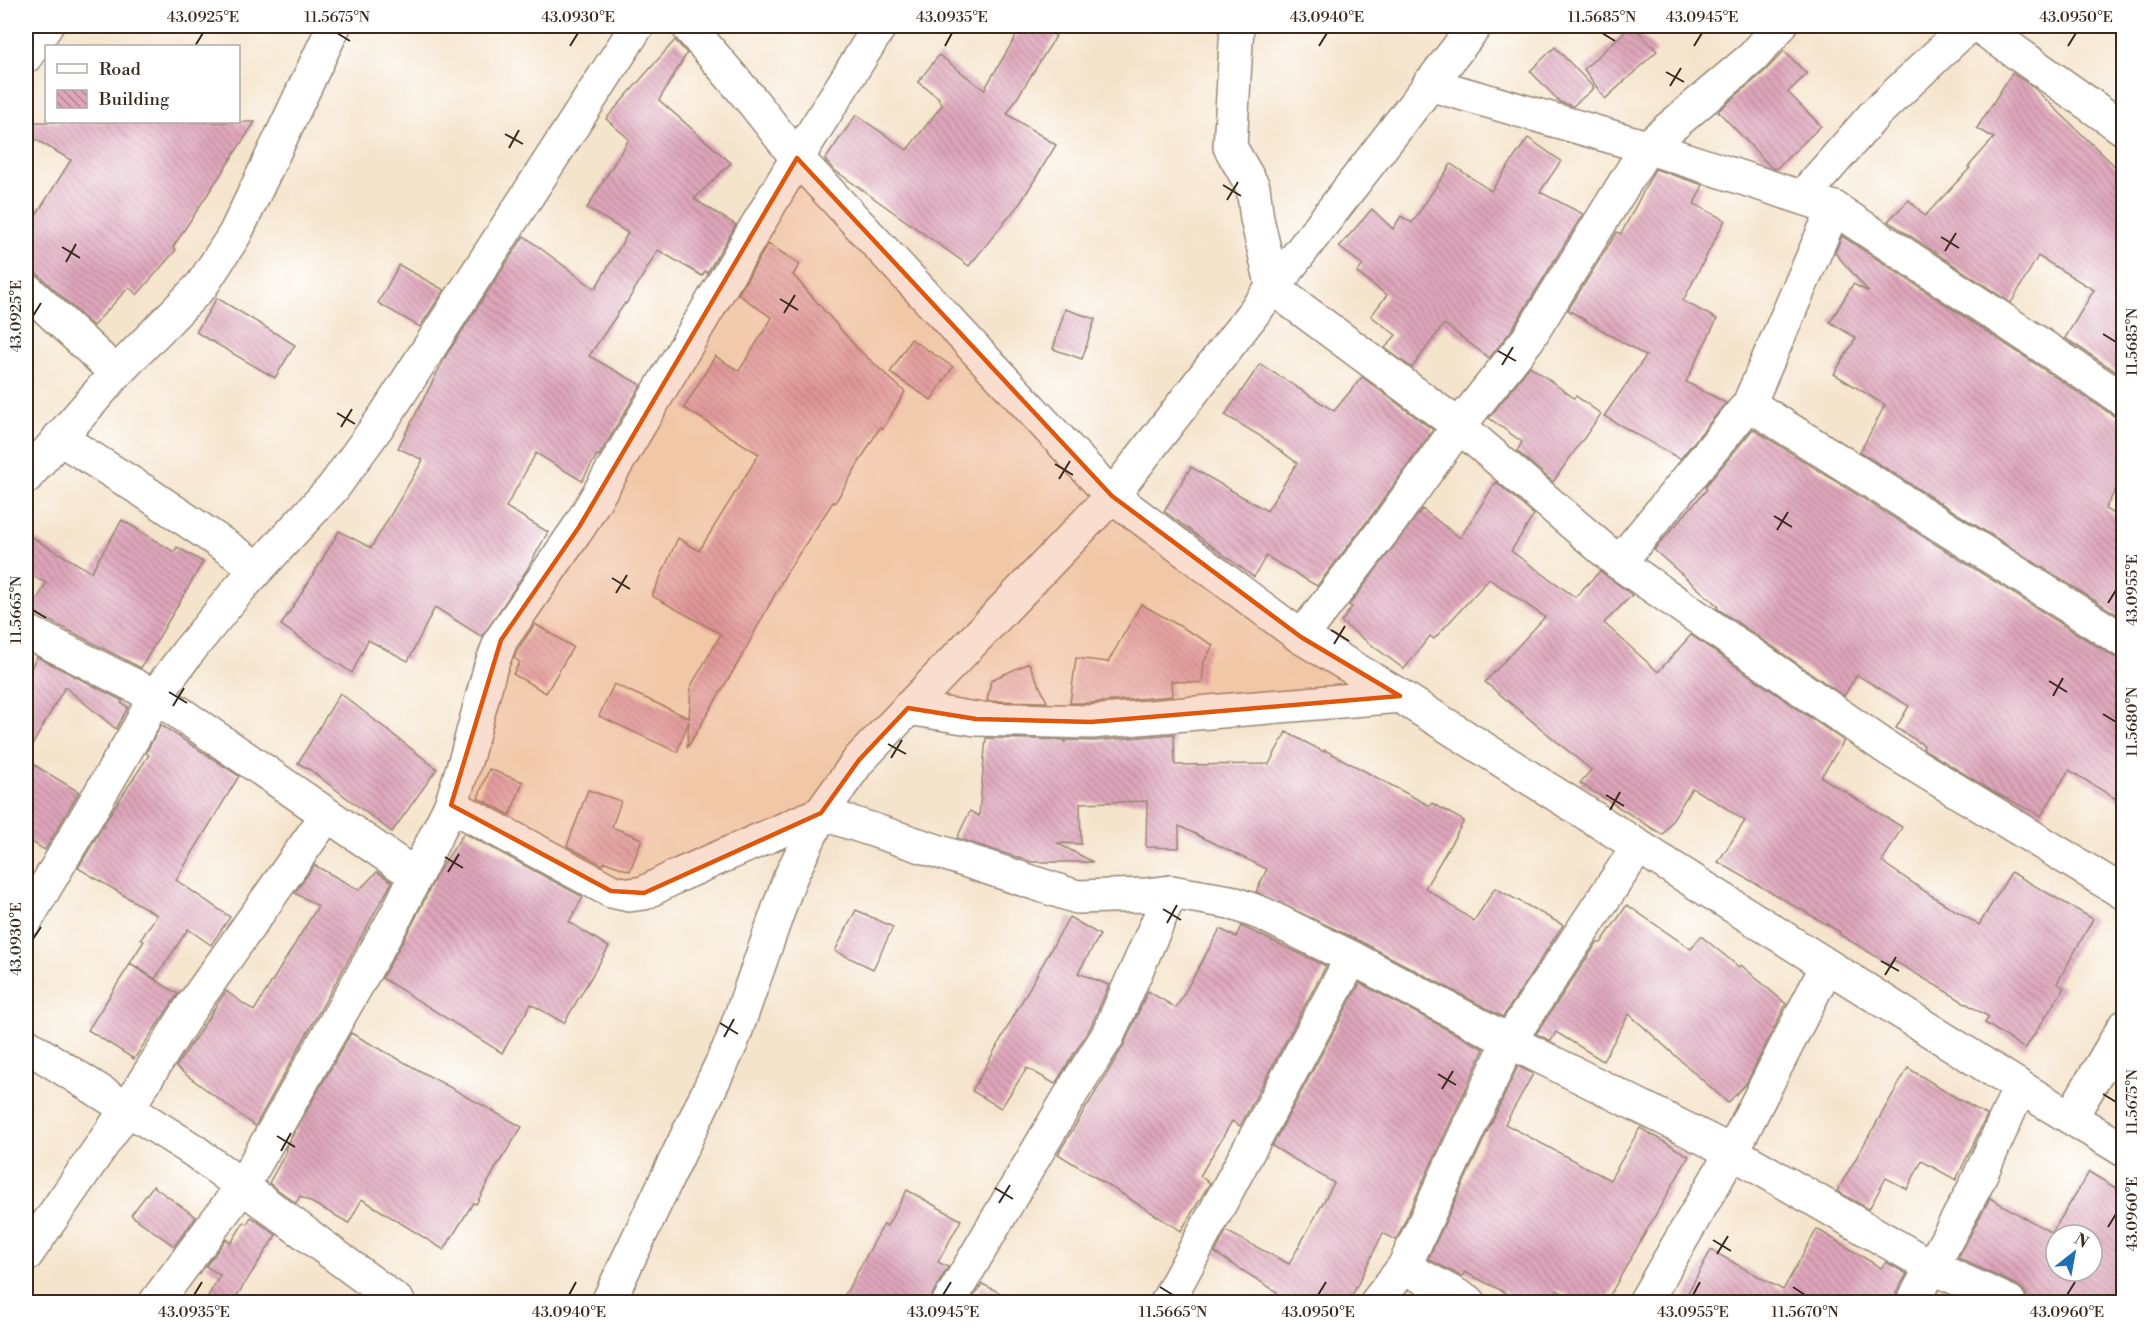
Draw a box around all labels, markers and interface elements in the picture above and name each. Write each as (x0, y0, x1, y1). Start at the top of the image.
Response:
text: 43.0925°E (167, 8, 239, 27)
text: 11.5675°N (304, 8, 370, 27)
text: 43.0930°E (541, 8, 615, 27)
text: 43.0935°E (916, 8, 988, 27)
text: 43.0940°E (1290, 8, 1364, 27)
text: 11.5685°N (1568, 8, 1636, 27)
text: 43.0945°E (1666, 8, 1738, 27)
text: 43.0950°E (2039, 8, 2113, 27)
legend (45, 45, 240, 123)
text: Road (99, 58, 142, 81)
text: Building (98, 88, 170, 111)
text: 43.0925°E (7, 280, 26, 352)
text: 11.5685°N (2123, 308, 2142, 376)
text: 43.0955°E (2123, 554, 2142, 626)
text: 11.5665°N (7, 576, 26, 644)
text: 11.5680°N (2123, 687, 2142, 757)
text: 43.0930°E (7, 902, 26, 976)
text: 11.5675°N (2123, 1069, 2142, 1135)
text: 43.0960°E (2123, 1177, 2142, 1251)
north arrow (2044, 1223, 2104, 1283)
text: N (2071, 1229, 2092, 1253)
text: 43.0935°E (158, 1303, 230, 1322)
text: 43.0940°E (532, 1303, 606, 1322)
text: 43.0945°E (907, 1303, 979, 1322)
text: 11.5665°N (1139, 1303, 1207, 1322)
text: 43.0950°E (1281, 1303, 1355, 1322)
text: 43.0955°E (1657, 1303, 1729, 1322)
text: 11.5670°N (1771, 1303, 1839, 1322)
text: 43.0960°E (2030, 1303, 2104, 1322)

